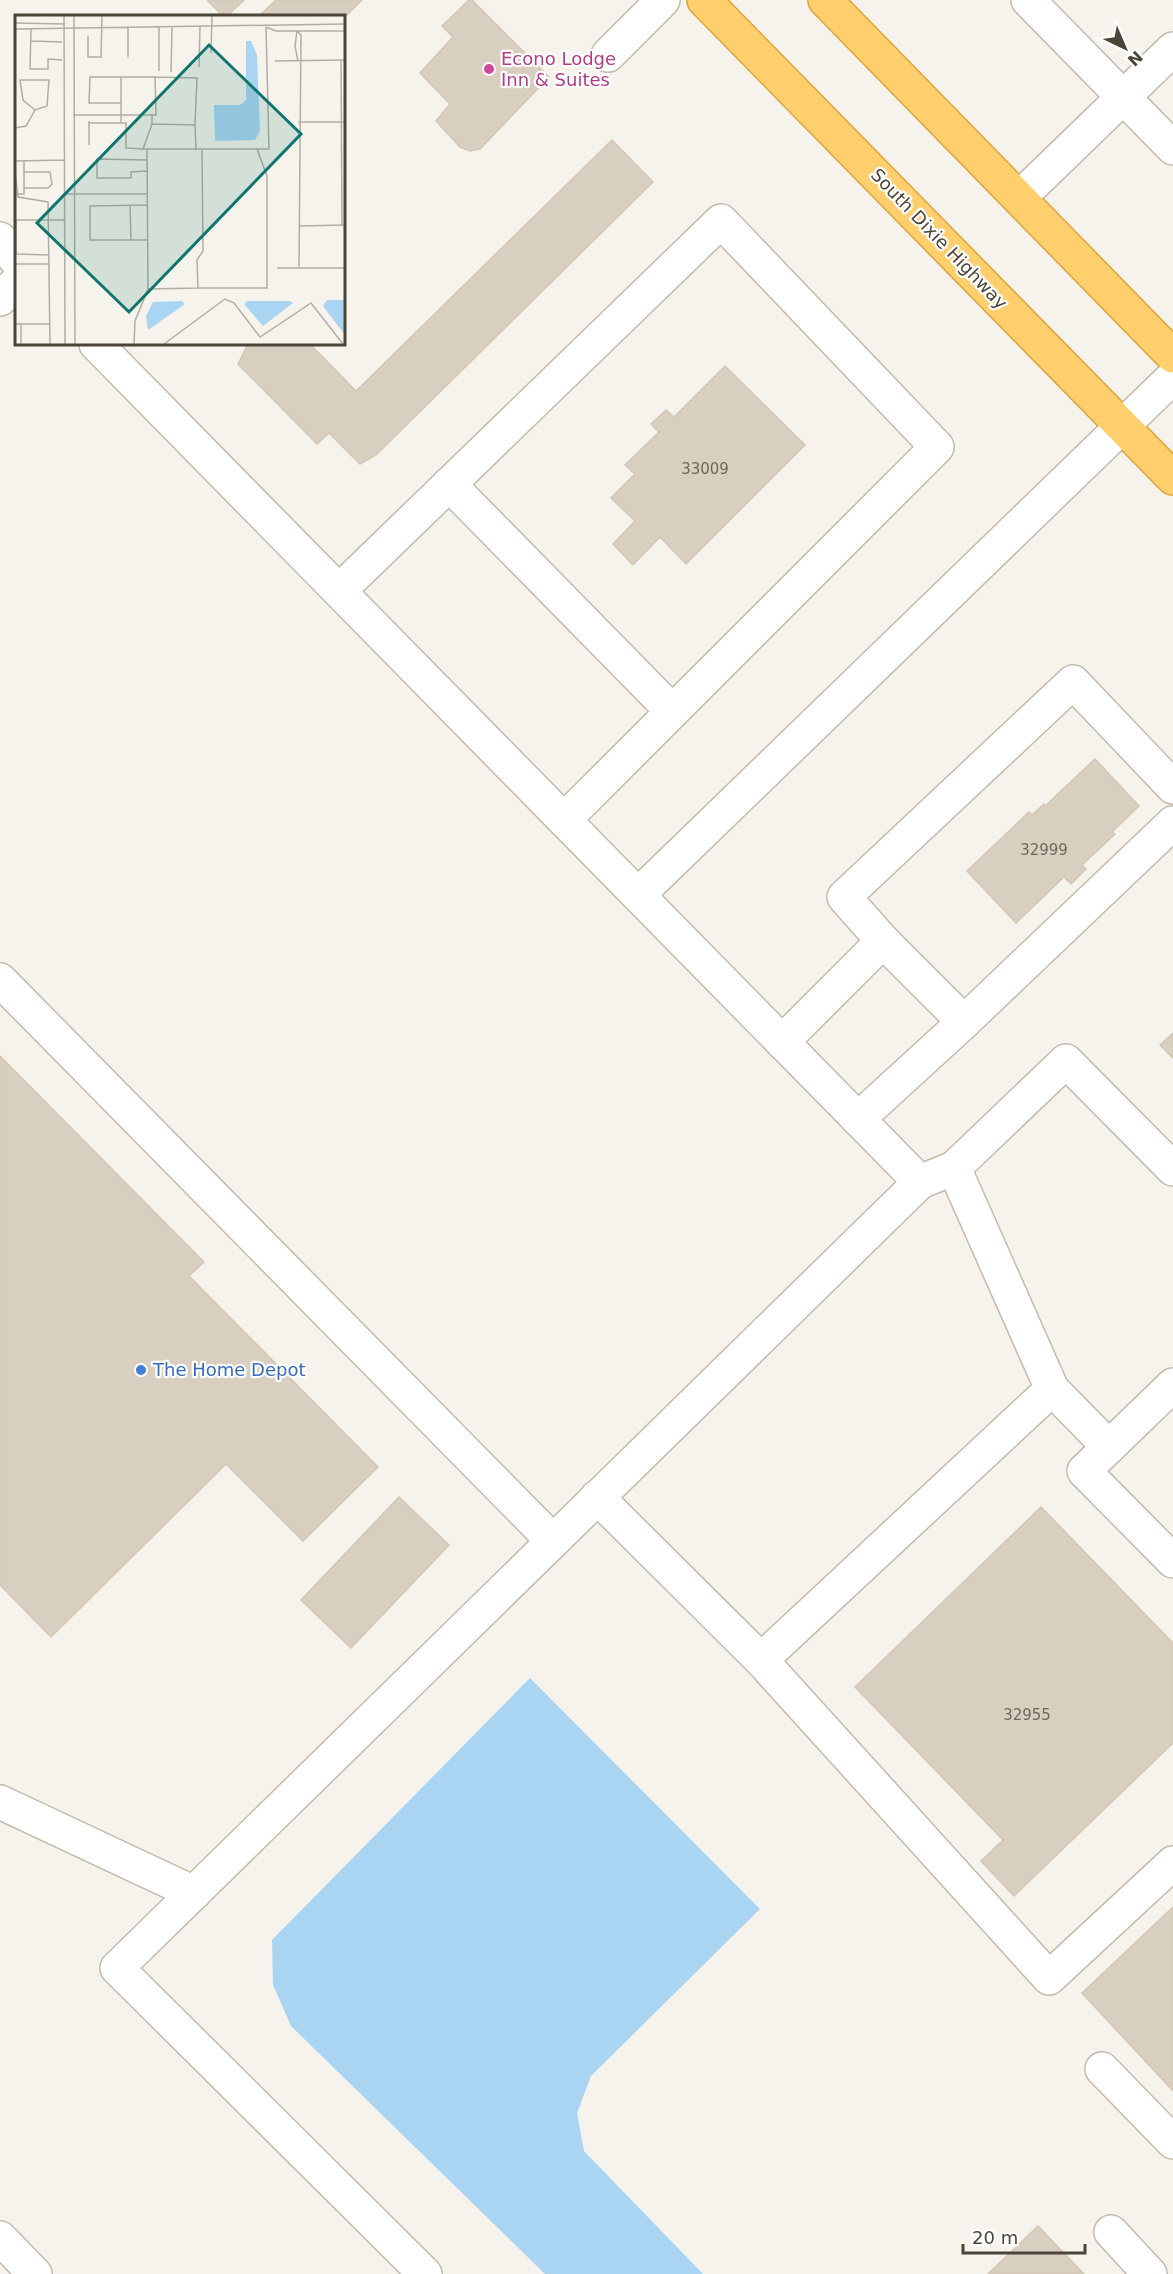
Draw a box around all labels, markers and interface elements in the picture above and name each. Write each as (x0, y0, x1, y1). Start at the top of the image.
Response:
inset map (15, 15, 345, 345)
north arrow (1095, 18, 1155, 78)
text: N (1124, 47, 1146, 70)
place label: Econo Lodge Inn & Suites (501, 48, 616, 90)
marker: Econo Lodge Inn & Suites (482, 62, 496, 76)
street label: South Dixie Highway (867, 164, 1012, 313)
house number: 33009 (681, 460, 729, 478)
house number: 32999 (1020, 841, 1068, 859)
place label: The Home Depot (152, 1359, 306, 1380)
marker: The Home Depot (134, 1363, 148, 1377)
house number: 32955 (1003, 1706, 1051, 1724)
scale bar (963, 2217, 1084, 2255)
text: 20 m (972, 2227, 1018, 2248)

